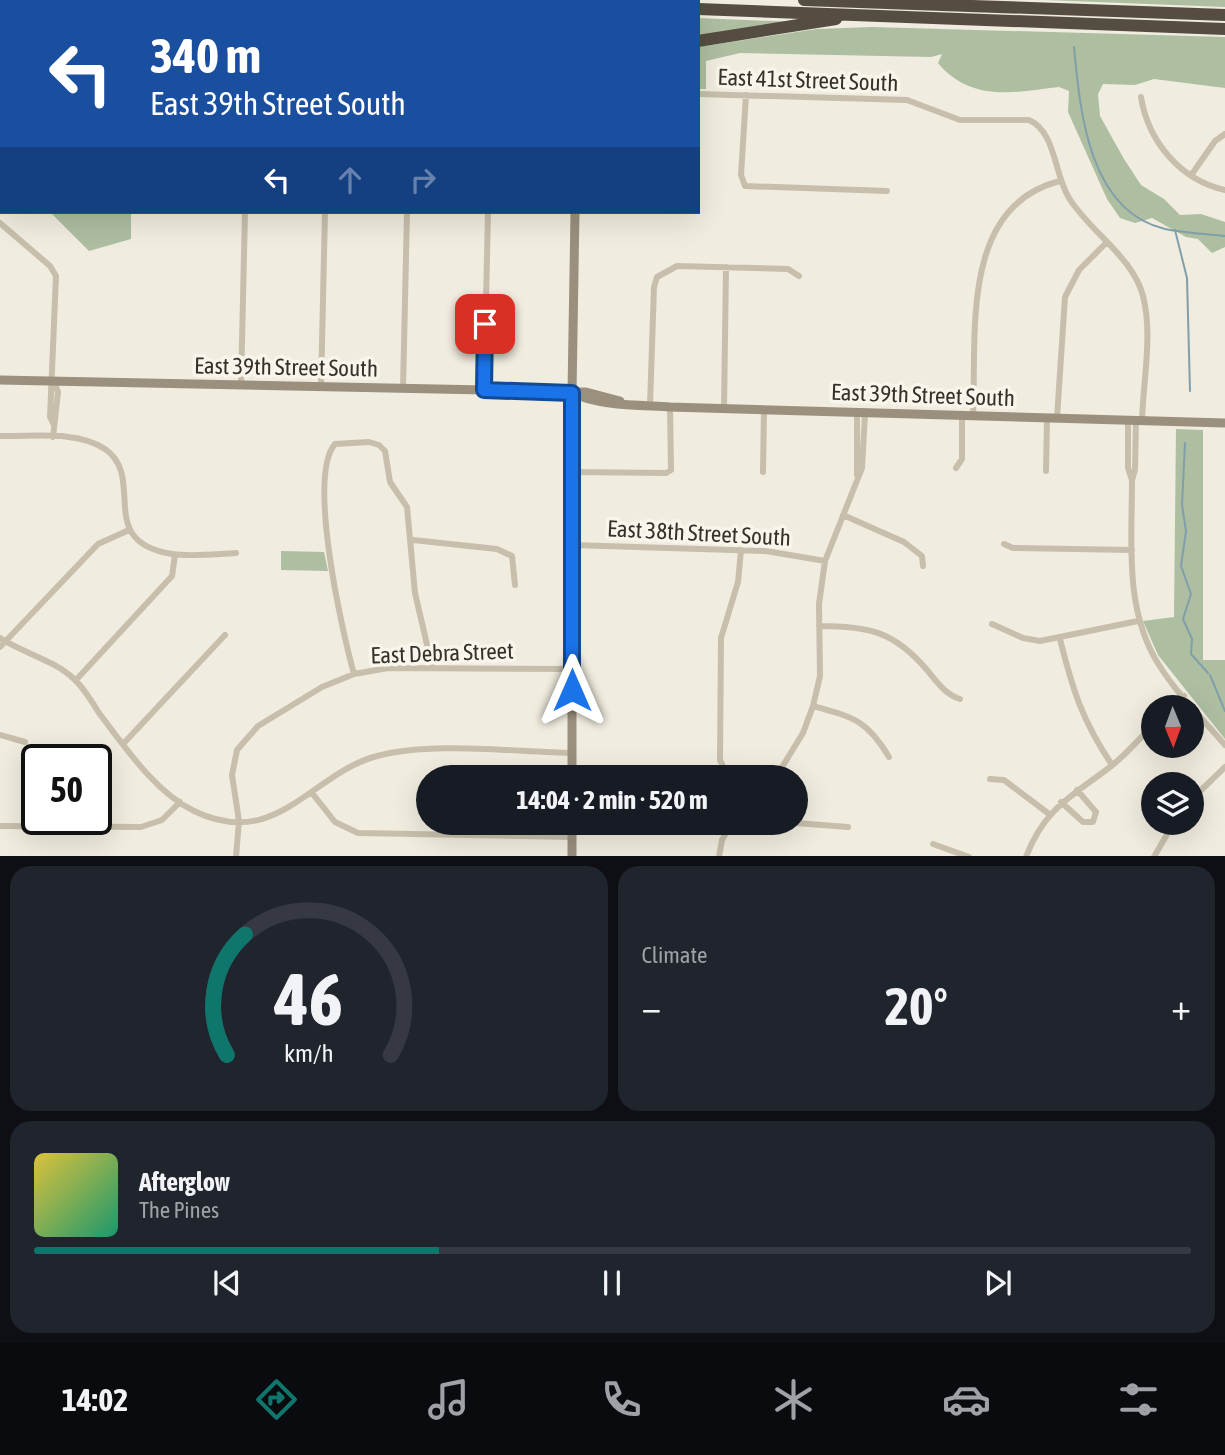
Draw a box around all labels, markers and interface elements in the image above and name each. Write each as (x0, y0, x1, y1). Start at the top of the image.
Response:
text: 340 m (150, 27, 261, 83)
icon: left (35, 28, 126, 119)
street label: East 41st Street South (717, 64, 899, 96)
text: East 39th Street South (150, 85, 406, 122)
icon: left (258, 161, 296, 199)
icon: ahead (331, 161, 369, 199)
icon: right (404, 161, 442, 199)
pin (455, 294, 515, 354)
icon: arrive (466, 305, 504, 343)
street label: East 39th Street South (194, 352, 378, 382)
street label: East 39th Street South (831, 379, 1015, 411)
street label: East 38th Street South (606, 515, 792, 551)
street label: East Debra Street (370, 638, 514, 668)
position arrow (535, 653, 609, 727)
north arrow (1141, 695, 1204, 758)
map controls (1141, 695, 1204, 835)
speed limit sign: 50 (21, 744, 112, 835)
button: layers (1141, 772, 1204, 835)
text: 14:04 · 2 min · 520 m (516, 785, 708, 815)
text: Climate (642, 942, 707, 968)
text: 46 (274, 957, 343, 1040)
text: 20° (885, 976, 948, 1036)
text: − (642, 985, 661, 1028)
text: + (1171, 985, 1191, 1028)
text: km/h (284, 1038, 334, 1066)
text: Afterglow (139, 1167, 230, 1197)
text: The Pines (139, 1197, 219, 1223)
icon: previous (208, 1264, 246, 1302)
icon: pause (593, 1264, 631, 1302)
icon: next (979, 1264, 1017, 1302)
icon: directions (252, 1375, 301, 1424)
icon: music (424, 1375, 473, 1424)
icon: phone (597, 1375, 646, 1424)
icon: climate (769, 1375, 818, 1424)
icon: car (942, 1375, 991, 1424)
icon: filters (1114, 1375, 1163, 1424)
text: 14:02 (62, 1381, 128, 1418)

